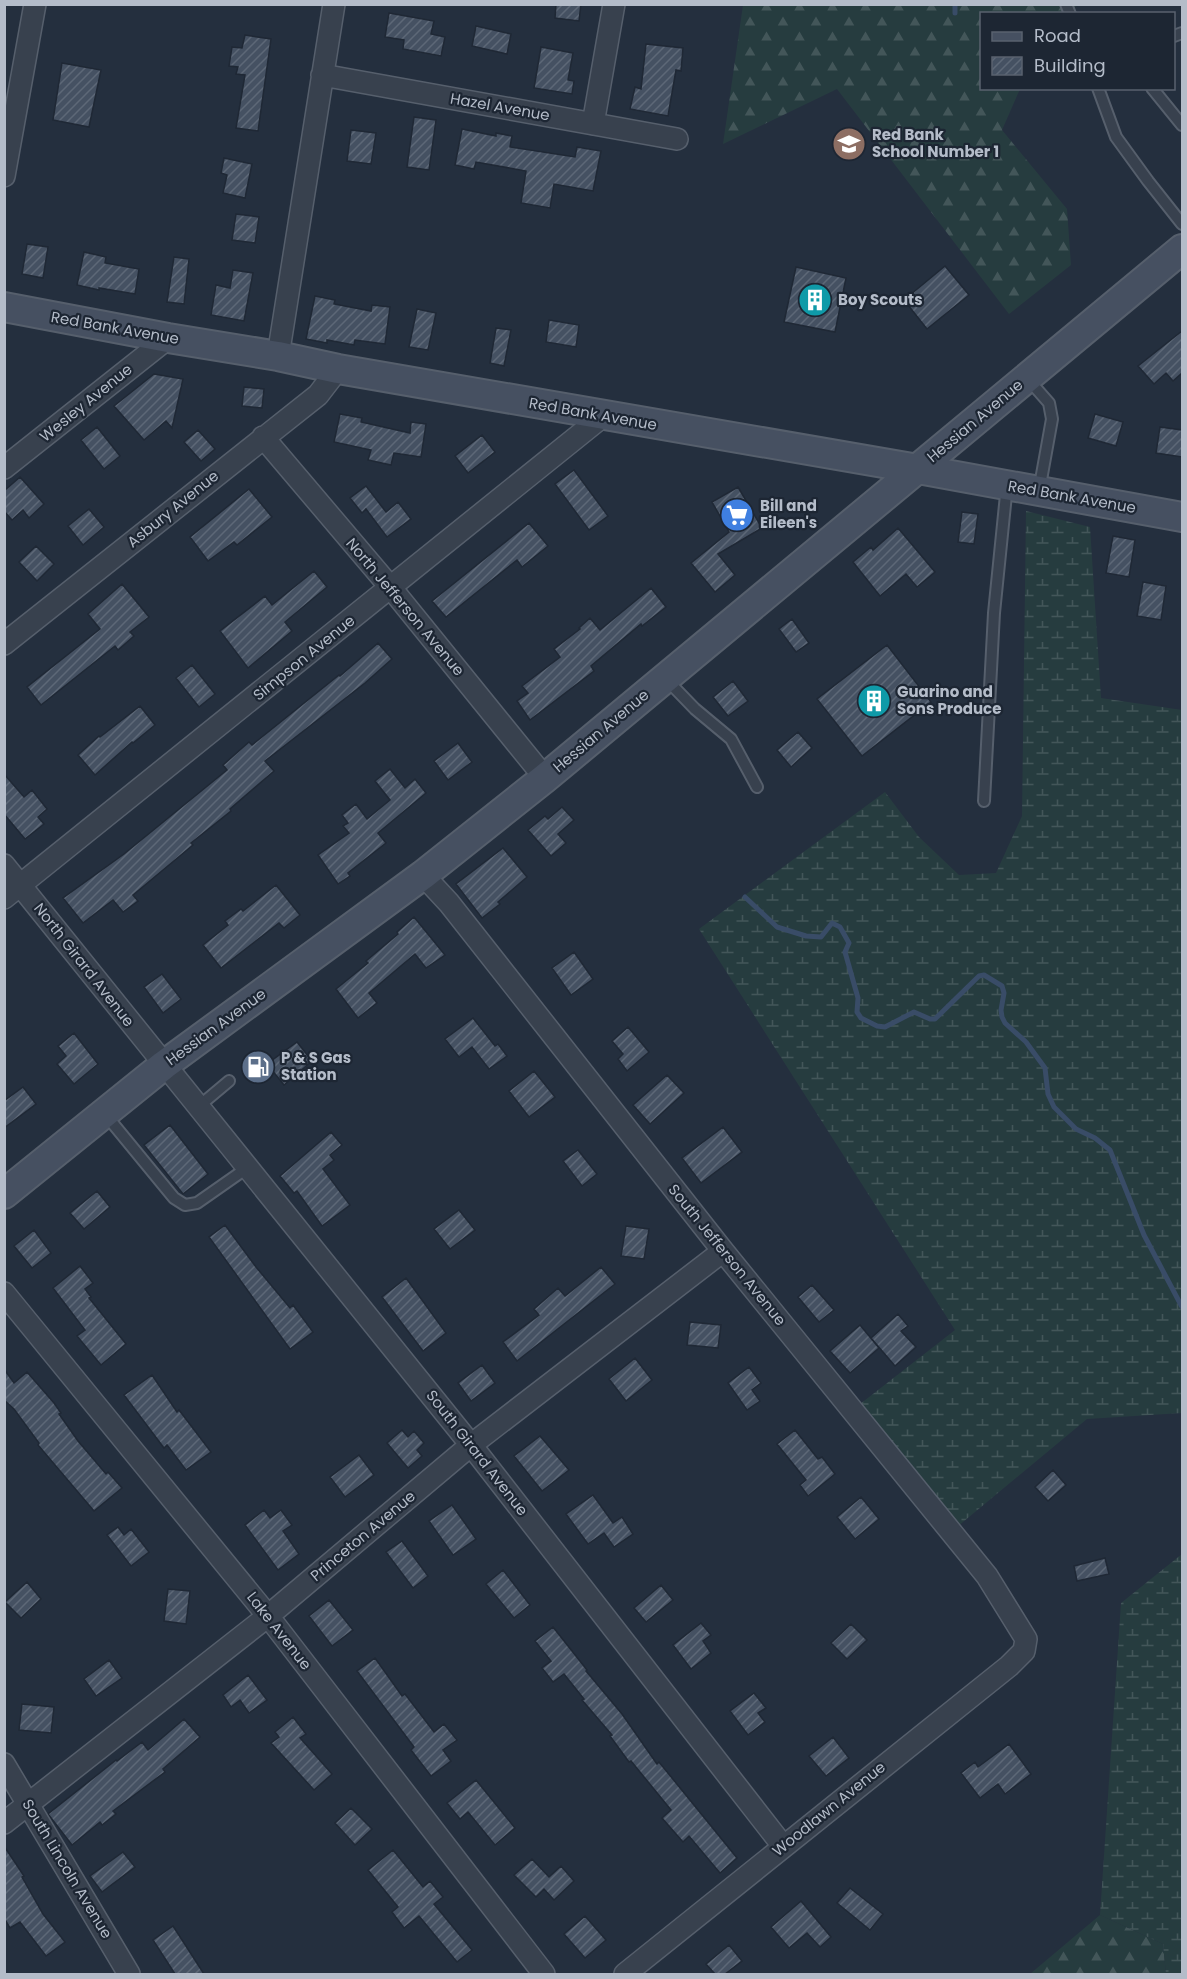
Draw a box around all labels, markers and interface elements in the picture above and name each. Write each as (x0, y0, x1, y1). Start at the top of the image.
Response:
legend (980, 12, 1175, 90)
text: Road (1034, 23, 1081, 48)
text: Building (1034, 53, 1106, 78)
street label: Hazel Avenue (449, 87, 551, 126)
place label: Red Bank School Number 1 (872, 124, 999, 162)
school or university icon: Red Bank School Number 1 (831, 126, 867, 162)
building icon: Boy Scouts (797, 282, 833, 318)
place label: Boy Scouts (838, 289, 923, 310)
street label: Red Bank Avenue (49, 306, 181, 349)
street label: Wesley Avenue (35, 359, 136, 447)
street label: Hessian Avenue (922, 374, 1027, 467)
street label: Red Bank Avenue (527, 392, 659, 435)
street label: Asbury Avenue (123, 465, 223, 552)
street label: Red Bank Avenue (1006, 475, 1138, 518)
place label: Bill and Eileen's (760, 495, 817, 533)
supermarket icon: Bill and Eileen's (719, 497, 755, 533)
street label: North Jefferson Avenue (341, 533, 469, 680)
street label: Simpson Avenue (248, 610, 359, 705)
place label: Guarino and Sons Produce (897, 681, 1001, 719)
building icon: Guarino and Sons Produce (856, 683, 892, 719)
street label: Hessian Avenue (548, 684, 653, 777)
street label: North Girard Avenue (29, 898, 139, 1031)
street label: Hessian Avenue (161, 983, 270, 1070)
place label: P & S Gas Station (281, 1047, 351, 1085)
fuel station icon: P & S Gas Station (240, 1049, 276, 1085)
street label: South Jefferson Avenue (664, 1180, 791, 1330)
street label: South Girard Avenue (422, 1385, 533, 1520)
street label: Princeton Avenue (306, 1485, 420, 1586)
street label: Lake Avenue (242, 1587, 317, 1674)
street label: Woodlawn Avenue (768, 1756, 890, 1861)
street label: South Lincoln Avenue (17, 1795, 117, 1942)

